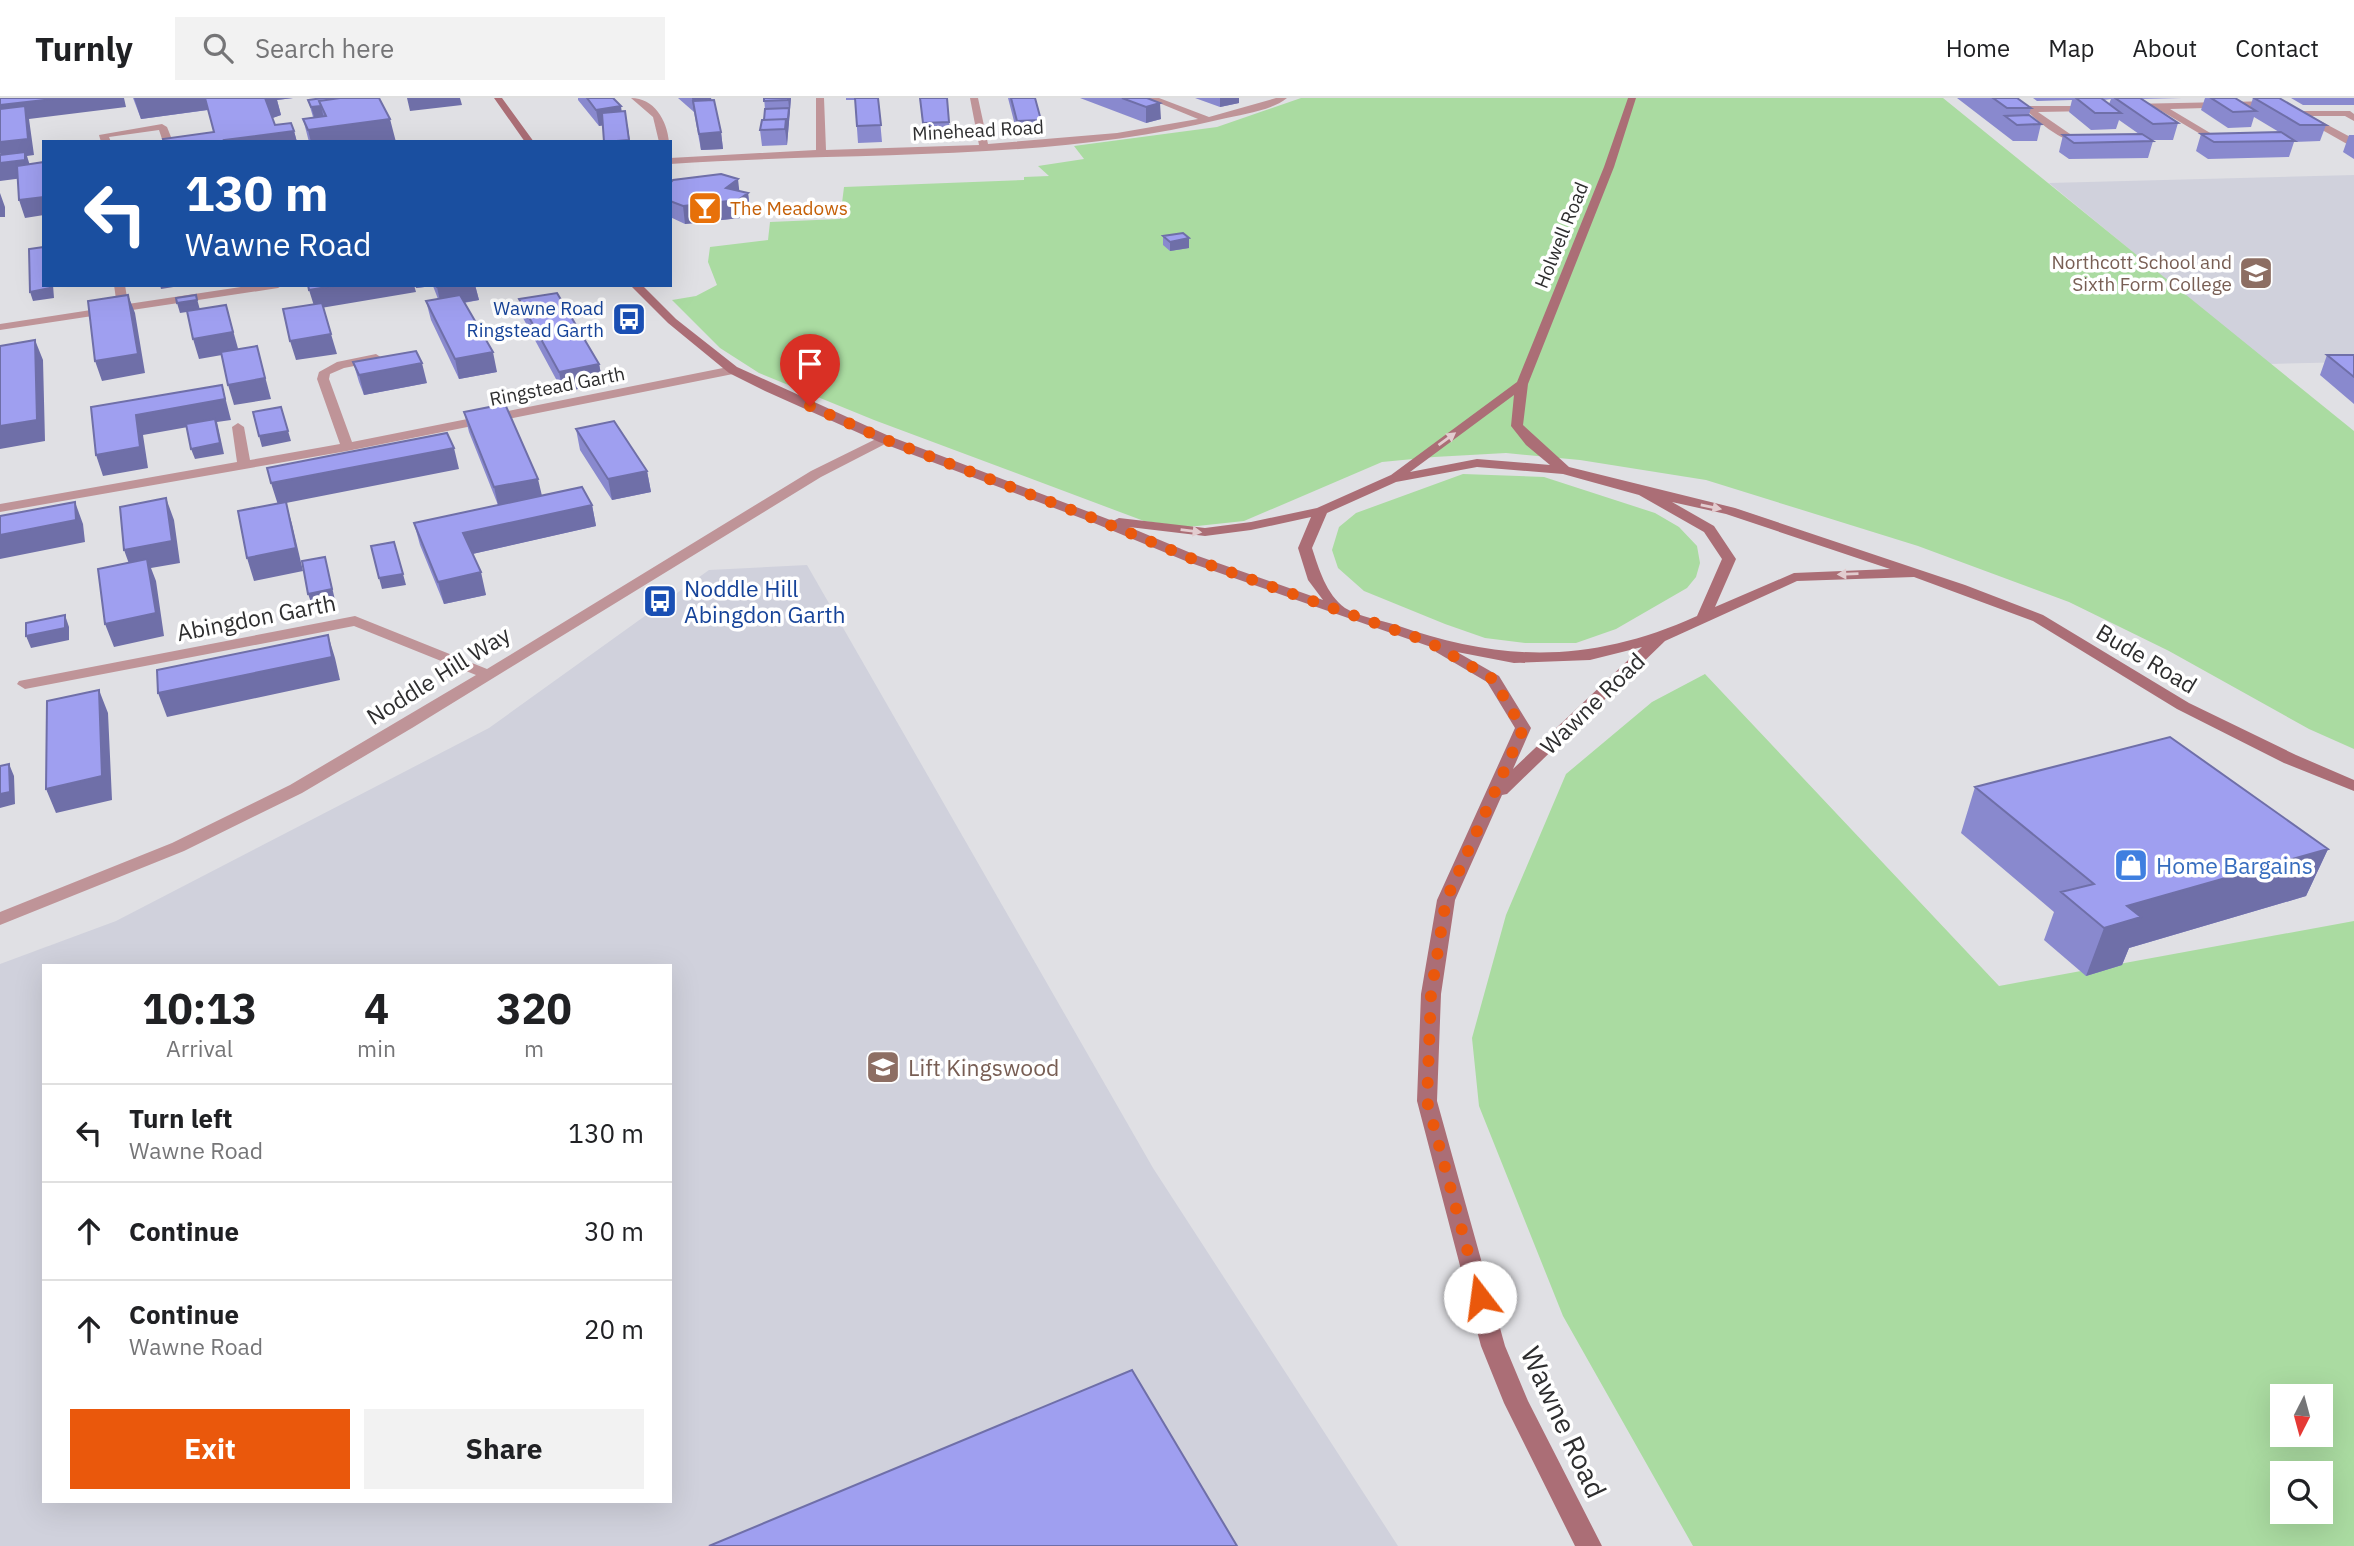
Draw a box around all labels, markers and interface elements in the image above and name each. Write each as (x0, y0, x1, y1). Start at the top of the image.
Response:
search box (175, 17, 665, 80)
text: Turnly (35, 27, 133, 70)
icon: search (199, 29, 237, 67)
text: Search here (255, 31, 394, 65)
text: Home (1946, 32, 2010, 64)
text: Map (2048, 32, 2094, 64)
text: About (2132, 32, 2197, 64)
text: Contact (2235, 32, 2319, 64)
street label: Minehead Road (911, 115, 1045, 145)
text: 130 m (185, 161, 329, 224)
icon: left (70, 168, 161, 259)
street label: Holwell Road (1529, 178, 1593, 292)
bar icon: The Meadows (686, 189, 724, 227)
place label: The Meadows (730, 196, 848, 220)
text: Wawne Road (185, 223, 372, 265)
place label: Northcott School and Sixth Form College (2051, 250, 2232, 296)
school or university icon: Northcott School and Sixth Form College (2237, 254, 2275, 292)
place label: Wawne Road Ringstead Garth (467, 296, 604, 342)
bus stop icon: Wawne Road Ringstead Garth (610, 300, 648, 338)
pin (780, 334, 840, 406)
icon: arrive (791, 345, 829, 383)
street label: Ringstead Garth (487, 361, 627, 411)
one-way arrow (1438, 432, 1456, 446)
one-way arrow (1700, 501, 1722, 512)
one-way arrow (1180, 525, 1202, 536)
one-way arrow (1836, 568, 1858, 580)
place label: Noddle Hill Abingdon Garth (684, 573, 846, 629)
bus stop icon: Noddle Hill Abingdon Garth (641, 582, 679, 620)
street label: Abingdon Garth (174, 587, 338, 647)
street label: Bude Road (2091, 616, 2203, 700)
street label: Noddle Hill Way (361, 619, 516, 731)
street label: Wawne Road (1533, 646, 1651, 760)
shop icon: Home Bargains (2112, 846, 2150, 884)
place label: Home Bargains (2156, 850, 2313, 880)
text: 10:13 (142, 981, 257, 1036)
text: 4 (364, 981, 389, 1036)
text: 320 (496, 981, 572, 1036)
text: Arrival (166, 1033, 233, 1063)
text: min (357, 1033, 396, 1063)
text: m (524, 1033, 544, 1063)
school or university icon: Lift Kingswood (864, 1048, 902, 1086)
place label: Lift Kingswood (908, 1052, 1059, 1082)
text: Turn left (129, 1101, 232, 1135)
icon: left (70, 1114, 108, 1152)
text: 130 m (568, 1116, 644, 1150)
text: Wawne Road (129, 1135, 263, 1165)
icon: ahead (70, 1212, 108, 1250)
text: Continue (129, 1214, 239, 1248)
text: 30 m (584, 1214, 644, 1248)
position arrow (1443, 1260, 1517, 1334)
text: Continue (129, 1297, 239, 1331)
icon: ahead (70, 1310, 108, 1348)
text: 20 m (584, 1312, 644, 1346)
text: Wawne Road (129, 1331, 263, 1361)
street label: Wawne Road (1513, 1340, 1615, 1504)
north arrow (2270, 1384, 2333, 1447)
map controls (2270, 1384, 2333, 1524)
button: Exit (70, 1409, 350, 1489)
button: Share (364, 1409, 644, 1489)
button: search (2270, 1461, 2333, 1524)

